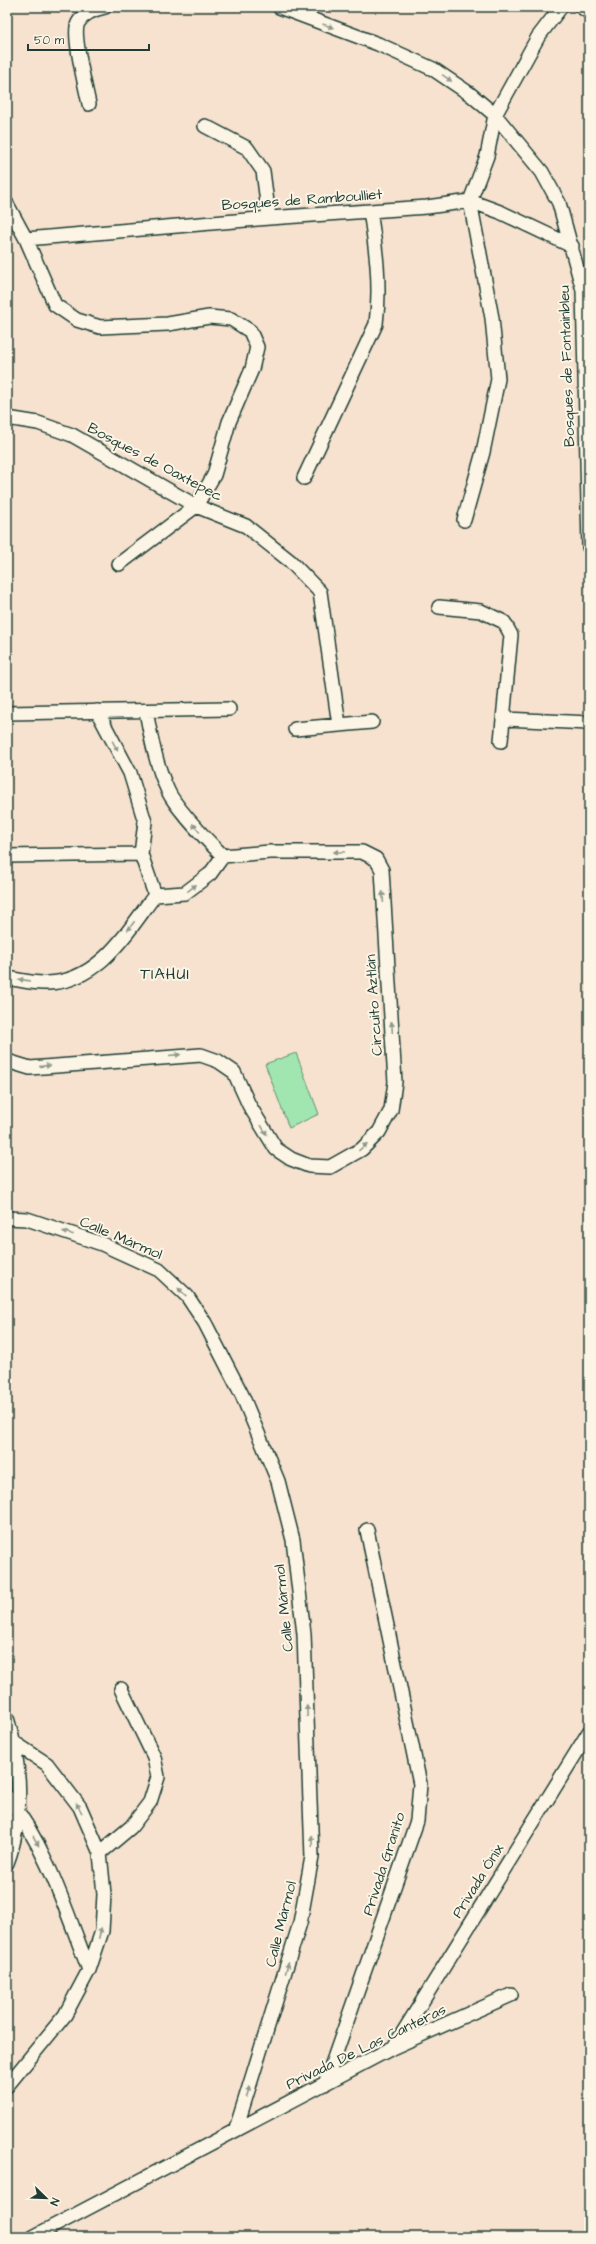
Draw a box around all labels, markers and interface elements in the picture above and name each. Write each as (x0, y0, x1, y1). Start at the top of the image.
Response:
one-way arrow (323, 23, 335, 29)
scale bar (28, 26, 149, 52)
text: 50 m (34, 32, 65, 49)
one-way arrow (442, 74, 452, 82)
street label: Bosques de Ramboulliet (221, 184, 383, 216)
street label: Bosques de Fontainbleu (554, 284, 580, 447)
street label: Bosques de Oaxtepec (84, 417, 227, 507)
one-way arrow (112, 740, 119, 752)
one-way arrow (192, 823, 201, 833)
one-way arrow (332, 849, 345, 855)
one-way arrow (186, 884, 197, 892)
one-way arrow (380, 891, 387, 903)
one-way arrow (128, 921, 136, 931)
street label: Circuito Aztlán (360, 953, 388, 1056)
district label: TIAHUI (140, 963, 190, 985)
one-way arrow (18, 977, 30, 983)
one-way arrow (388, 1021, 395, 1033)
one-way arrow (169, 1052, 181, 1059)
one-way arrow (39, 1063, 51, 1070)
one-way arrow (261, 1124, 268, 1136)
one-way arrow (358, 1142, 369, 1151)
street label: Calle Mármol (76, 1211, 166, 1265)
one-way arrow (62, 1230, 74, 1236)
one-way arrow (177, 1287, 187, 1296)
street label: Calle Mármol (269, 1563, 299, 1653)
one-way arrow (304, 1704, 310, 1717)
one-way arrow (76, 1802, 83, 1814)
street label: Privada Granito (357, 1809, 411, 1918)
one-way arrow (308, 1835, 315, 1847)
one-way arrow (32, 1836, 40, 1846)
street label: Privada Ónix (447, 1839, 510, 1922)
street label: Calle Mármol (260, 1879, 302, 1969)
one-way arrow (98, 1927, 104, 1939)
one-way arrow (284, 1962, 290, 1974)
street label: Privada De Las Canteras (282, 1999, 450, 2095)
one-way arrow (245, 2086, 251, 2098)
north arrow (26, 2178, 66, 2218)
text: N (46, 2196, 63, 2208)

